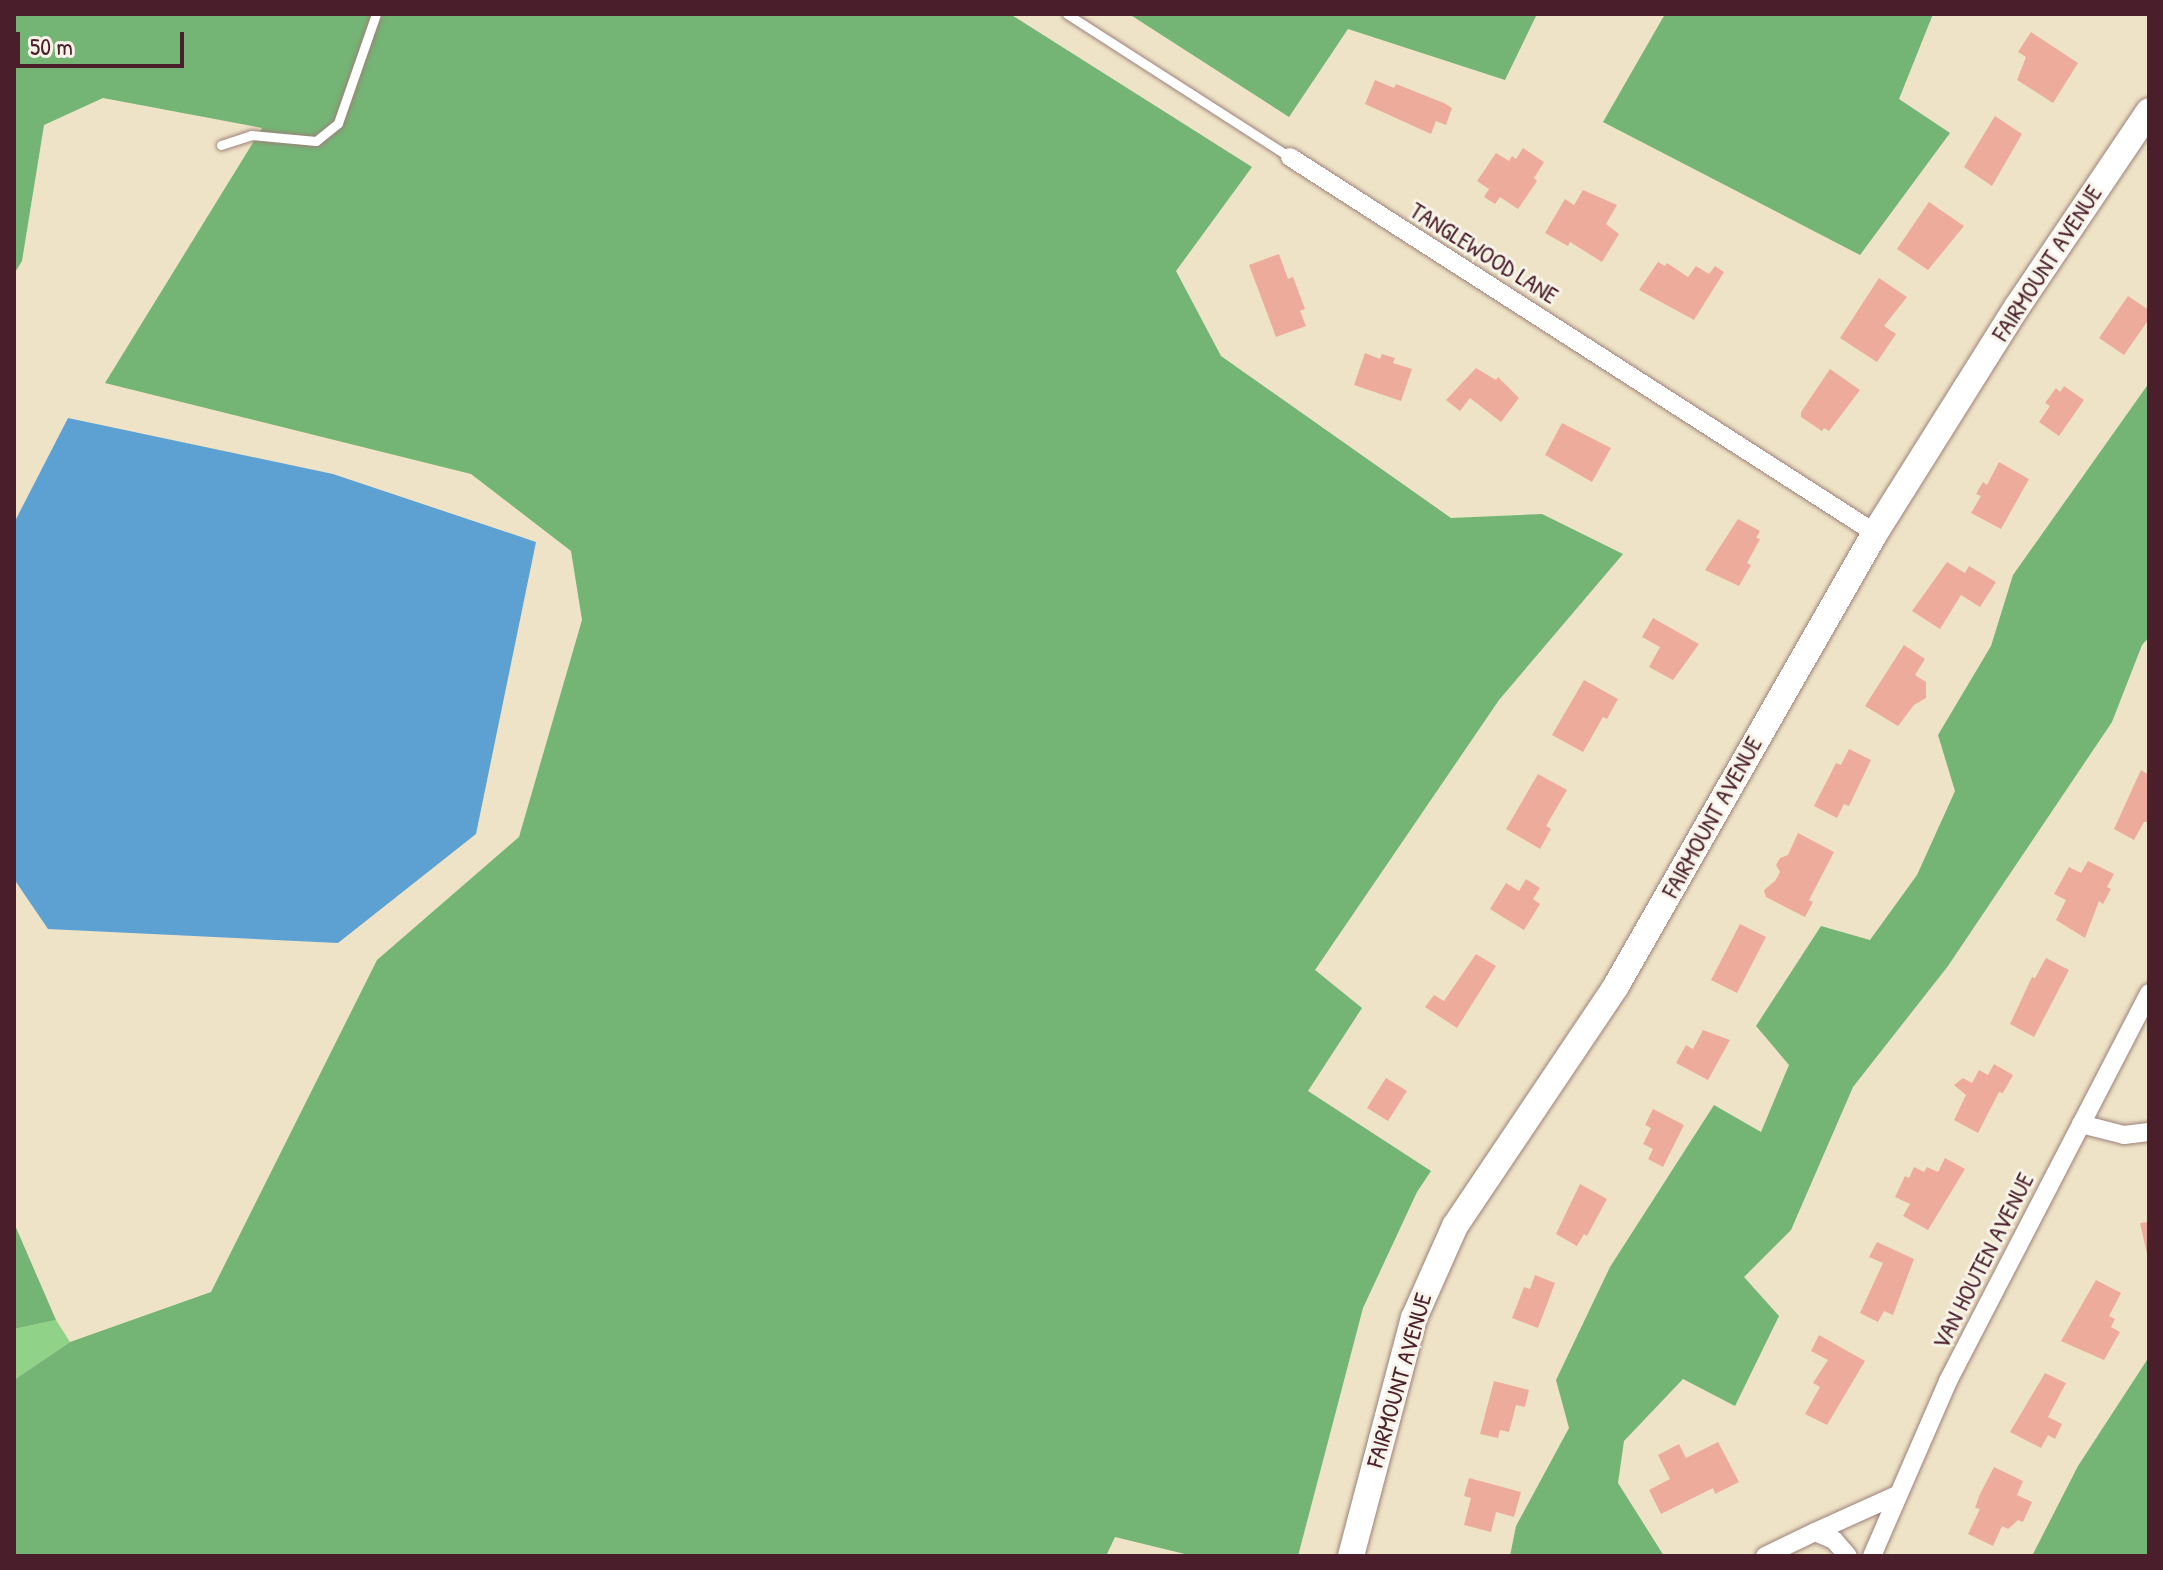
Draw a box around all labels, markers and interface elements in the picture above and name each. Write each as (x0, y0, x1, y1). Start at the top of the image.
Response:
scale bar (20, 16, 188, 66)
text: 50 m (30, 30, 73, 62)
street label: FAIRMOUNT AVENUE (1986, 180, 2108, 346)
street label: TANGLEWOOD LANE (1405, 196, 1563, 310)
street label: FAIRMOUNT AVENUE (1656, 731, 1768, 903)
street label: VAN HOUTEN AVENUE (1926, 1168, 2040, 1354)
street label: FAIRMOUNT AVENUE (1360, 1290, 1438, 1470)

